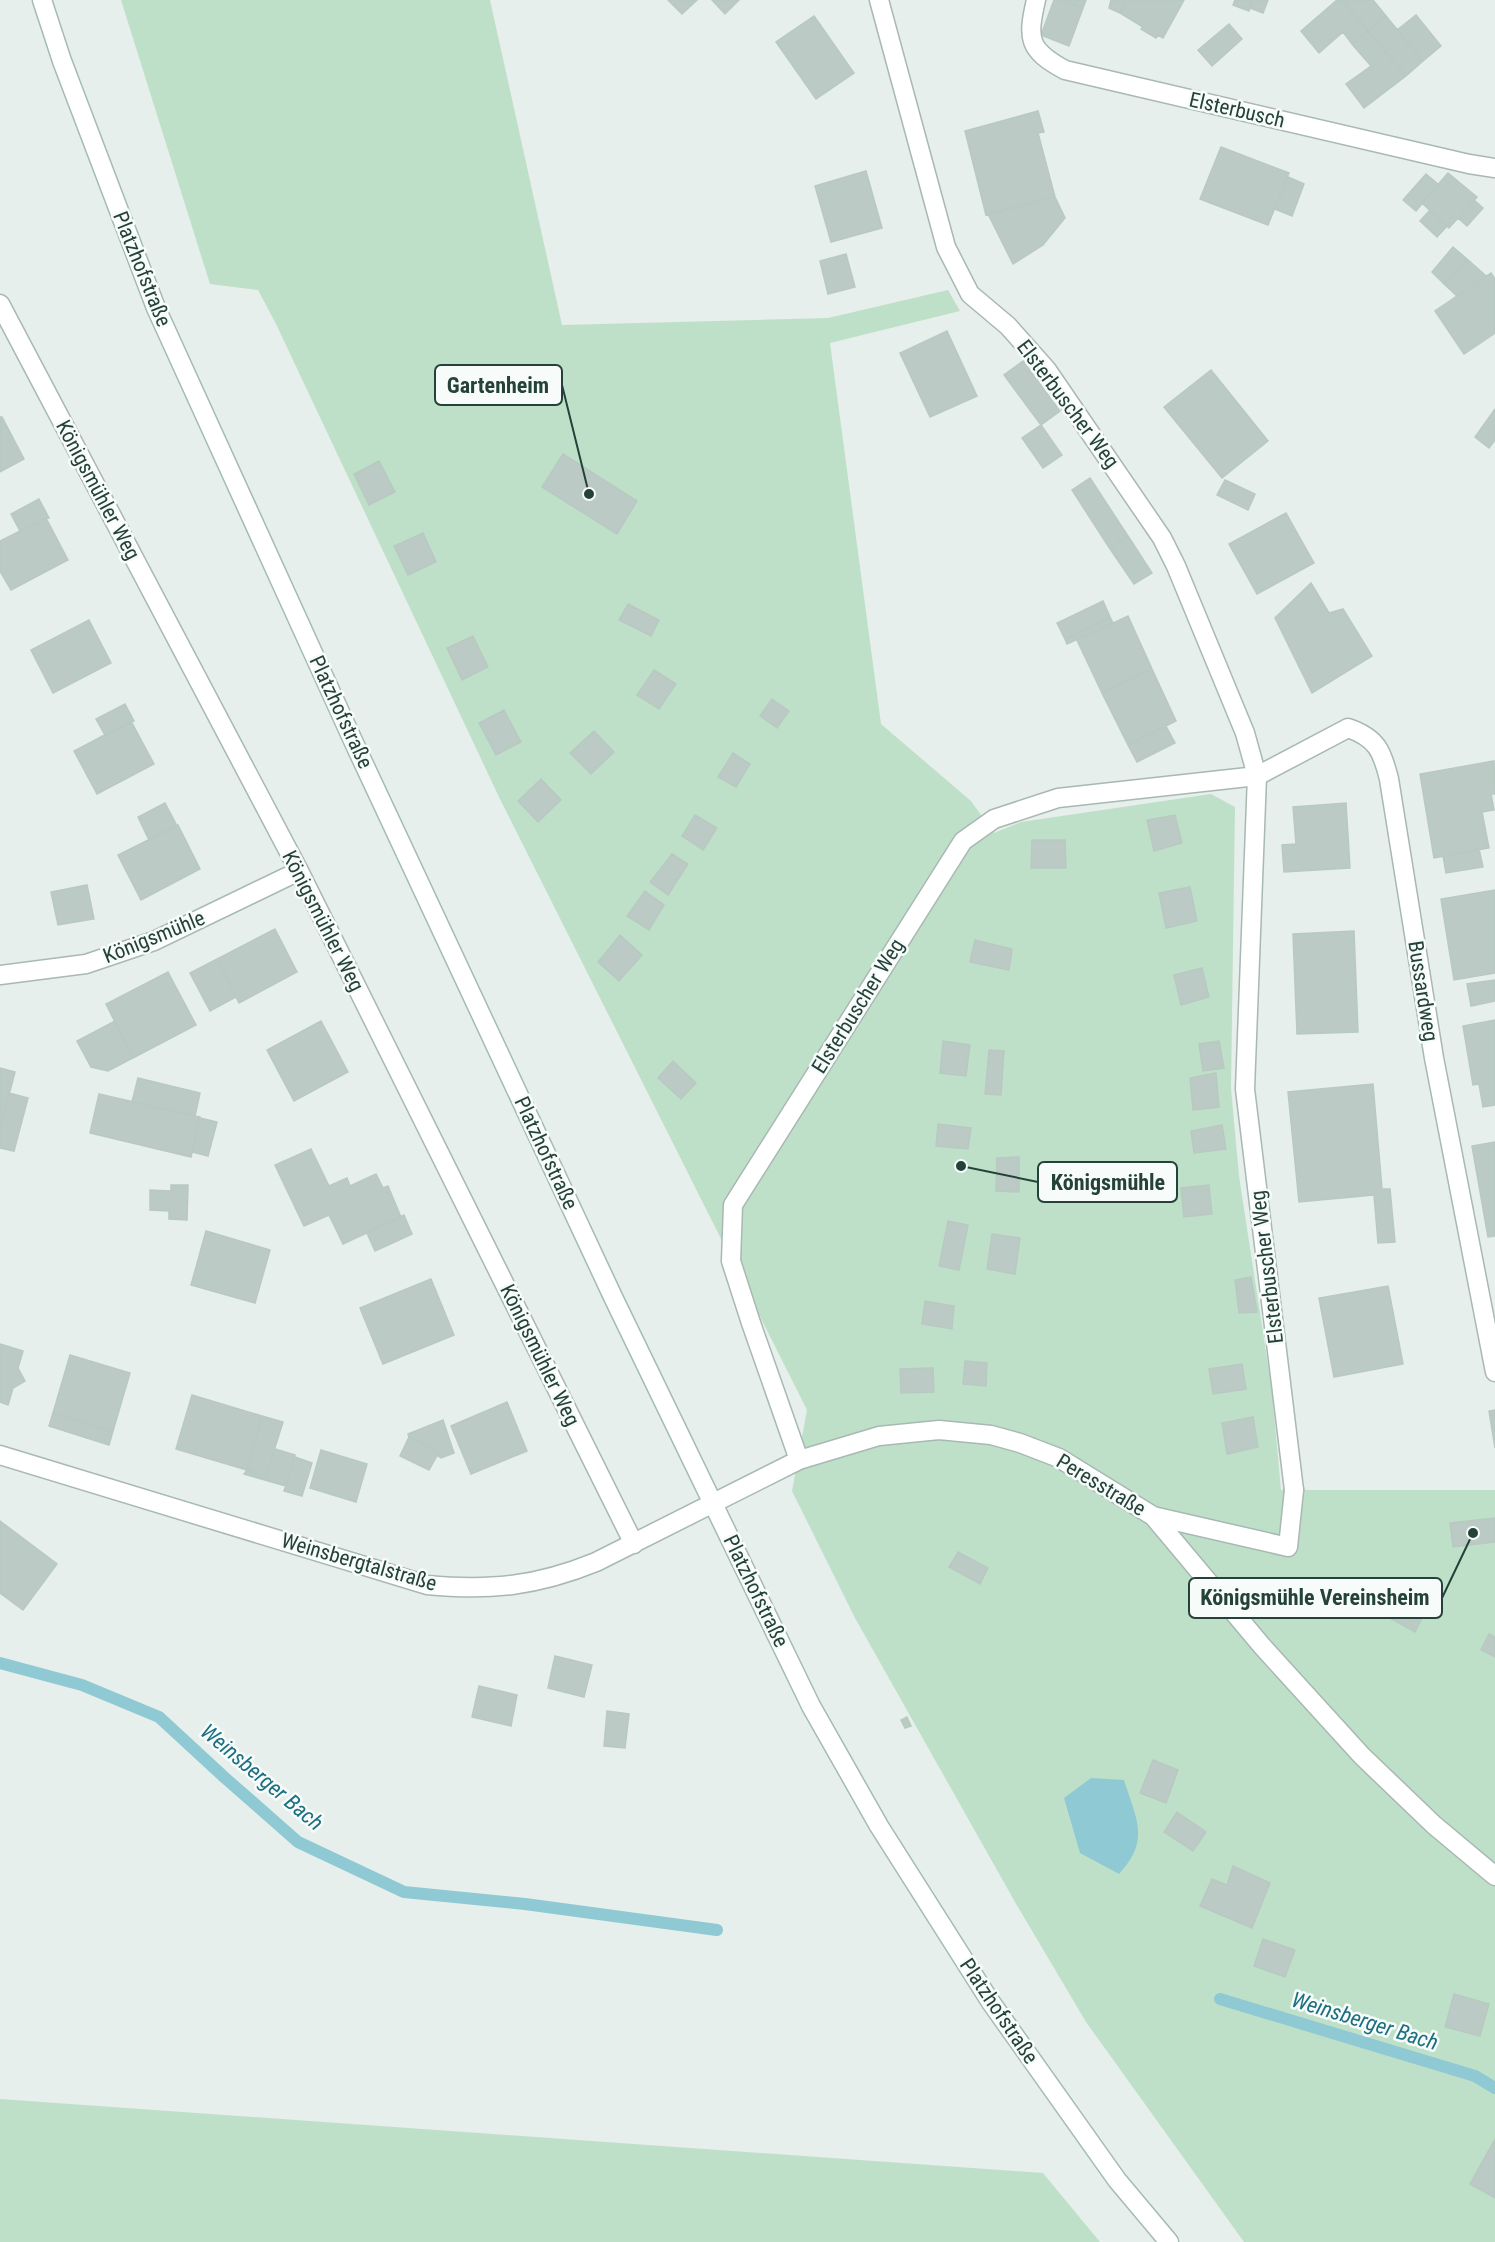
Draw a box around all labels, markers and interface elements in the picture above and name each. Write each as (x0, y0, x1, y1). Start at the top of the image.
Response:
street label: Elsterbusch (1187, 87, 1287, 133)
street label: Platzhofstraße (108, 208, 176, 330)
street label: Elsterbuscher Weg (1012, 335, 1124, 473)
callout: Gartenheim (435, 365, 562, 405)
text: Gartenheim (447, 373, 549, 398)
street label: Königsmühler Weg (51, 416, 145, 564)
street label: Platzhofstraße (304, 652, 378, 772)
street label: Königsmühler Weg (277, 847, 369, 995)
street label: Königsmühle (100, 906, 208, 968)
street label: Elsterbuscher Weg (807, 934, 909, 1078)
street label: Bussardweg (1403, 939, 1443, 1043)
street label: Platzhofstraße (509, 1093, 583, 1213)
callout: Königsmühle (1038, 1162, 1177, 1202)
text: Königsmühle (1051, 1170, 1165, 1195)
street label: Elsterbuscher Weg (1246, 1189, 1288, 1345)
street label: Königsmühler Weg (495, 1280, 585, 1430)
street label: Peresstraße (1052, 1449, 1150, 1521)
street label: Weinsbergtalstraße (279, 1528, 440, 1596)
street label: Platzhofstraße (718, 1531, 794, 1651)
callout: Königsmühle Vereinsheim (1189, 1578, 1442, 1618)
text: Königsmühle Vereinsheim (1200, 1585, 1430, 1610)
water label: Weinsberger Bach (196, 1719, 328, 1835)
street label: Platzhofstraße (955, 1954, 1043, 2068)
water label: Weinsberger Bach (1289, 1987, 1441, 2055)

